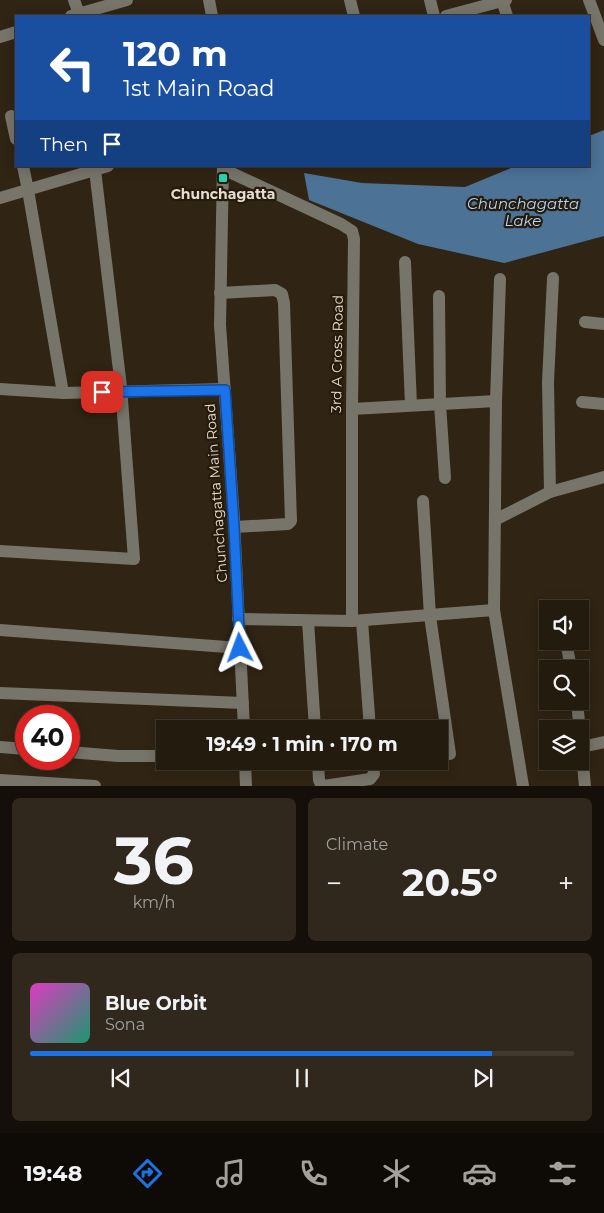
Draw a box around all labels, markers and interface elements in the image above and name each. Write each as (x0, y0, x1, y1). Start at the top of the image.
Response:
text: 120 m (123, 32, 228, 75)
icon: left (40, 35, 105, 100)
text: 1st Main Road (123, 75, 274, 102)
icon: arrive (98, 130, 126, 158)
text: Then (40, 133, 88, 156)
marker: Chunchagatta (217, 172, 229, 184)
place label: Chunchagatta (171, 185, 275, 203)
water label: Chunchagatta Lake (467, 194, 579, 230)
street label: 3rd A Cross Road (327, 295, 347, 413)
pin (81, 371, 123, 413)
icon: arrive (88, 378, 116, 406)
street label: Chunchagatta Main Road (201, 403, 231, 583)
map controls (539, 600, 589, 770)
button: sound (539, 600, 589, 650)
position arrow (213, 621, 265, 673)
button: search (539, 660, 589, 710)
speed limit sign: 40 (15, 705, 80, 770)
button: layers (539, 720, 589, 770)
text: 19:49 · 1 min · 170 m (206, 733, 398, 756)
text: 36 (114, 821, 194, 900)
text: Climate (326, 835, 388, 854)
text: 20.5° (402, 859, 498, 906)
text: − (326, 866, 342, 900)
text: + (558, 866, 574, 900)
text: km/h (133, 893, 175, 912)
text: Blue Orbit (105, 992, 207, 1015)
text: Sona (105, 1015, 145, 1034)
icon: previous (107, 1064, 135, 1092)
icon: pause (288, 1064, 316, 1092)
icon: next (469, 1064, 497, 1092)
icon: directions (130, 1156, 165, 1191)
icon: music (213, 1156, 248, 1191)
icon: phone (296, 1156, 331, 1191)
icon: climate (379, 1156, 414, 1191)
icon: car (462, 1156, 497, 1191)
icon: filters (545, 1156, 580, 1191)
text: 19:48 (24, 1160, 82, 1187)

